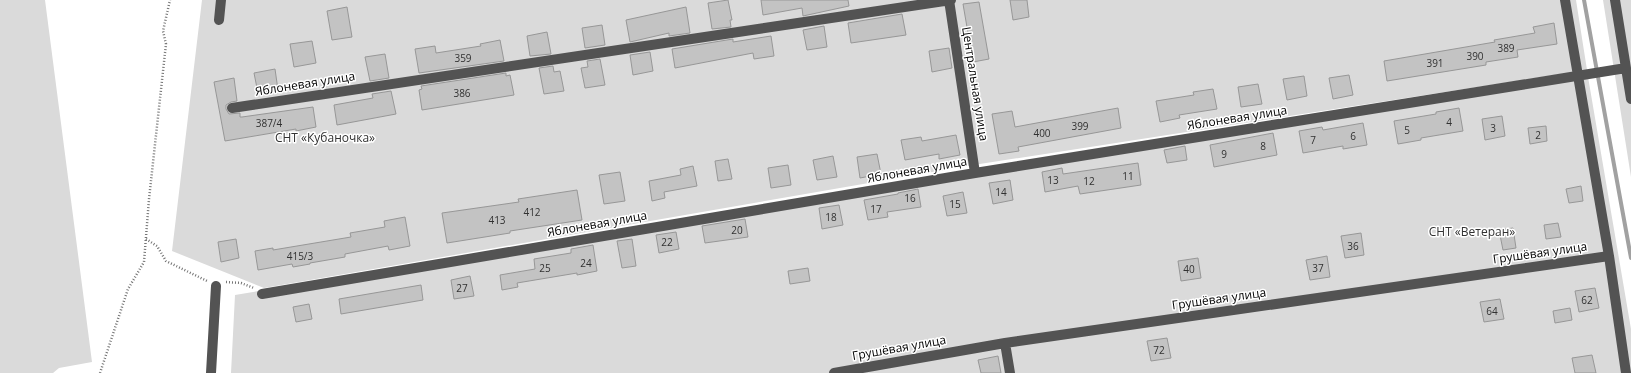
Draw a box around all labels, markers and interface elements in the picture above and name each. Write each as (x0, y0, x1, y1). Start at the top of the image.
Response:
street label: Центральная улица (958, 26, 993, 142)
house number: 389 (1497, 41, 1515, 55)
house number: 390 (1466, 49, 1484, 63)
house number: 359 (454, 51, 472, 65)
house number: 391 (1426, 56, 1444, 70)
street label: Яблоневая улица (254, 67, 356, 100)
house number: 386 (453, 86, 471, 100)
street label: Яблоневая улица (1186, 101, 1288, 134)
house number: 4 (1446, 115, 1452, 129)
house number: 387/4 (256, 116, 283, 130)
house number: 399 (1071, 119, 1089, 133)
house number: 3 (1490, 121, 1496, 135)
house number: 5 (1404, 123, 1410, 137)
house number: 400 (1033, 126, 1051, 140)
house number: 2 (1535, 128, 1541, 142)
park label: СНТ «Кубаночка» (275, 129, 375, 146)
house number: 6 (1350, 129, 1356, 143)
house number: 7 (1310, 133, 1316, 147)
house number: 8 (1260, 139, 1266, 153)
house number: 9 (1221, 147, 1227, 161)
street label: Яблоневая улица (866, 152, 968, 187)
house number: 11 (1122, 169, 1134, 183)
house number: 13 (1047, 173, 1059, 187)
house number: 12 (1083, 174, 1095, 188)
house number: 14 (995, 185, 1007, 199)
house number: 16 (904, 191, 916, 205)
house number: 15 (949, 197, 961, 211)
house number: 17 (870, 202, 882, 216)
house number: 412 (523, 205, 541, 219)
street label: Яблоневая улица (546, 206, 648, 241)
house number: 18 (825, 210, 837, 224)
house number: 413 (488, 213, 506, 227)
house number: 20 (731, 223, 743, 237)
park label: СНТ «Ветеран» (1429, 223, 1515, 240)
house number: 22 (661, 235, 673, 249)
street label: Грушёвая улица (1492, 237, 1588, 268)
house number: 36 (1347, 239, 1359, 253)
house number: 415/3 (287, 249, 314, 263)
house number: 24 (580, 256, 592, 270)
house number: 25 (539, 261, 551, 275)
house number: 37 (1312, 261, 1324, 275)
house number: 40 (1183, 262, 1195, 276)
house number: 27 (456, 281, 468, 295)
street label: Грушёвая улица (1171, 283, 1267, 314)
house number: 62 (1581, 293, 1593, 307)
house number: 64 (1486, 304, 1498, 318)
street label: Грушёвая улица (851, 331, 947, 364)
house number: 72 (1153, 343, 1165, 357)

